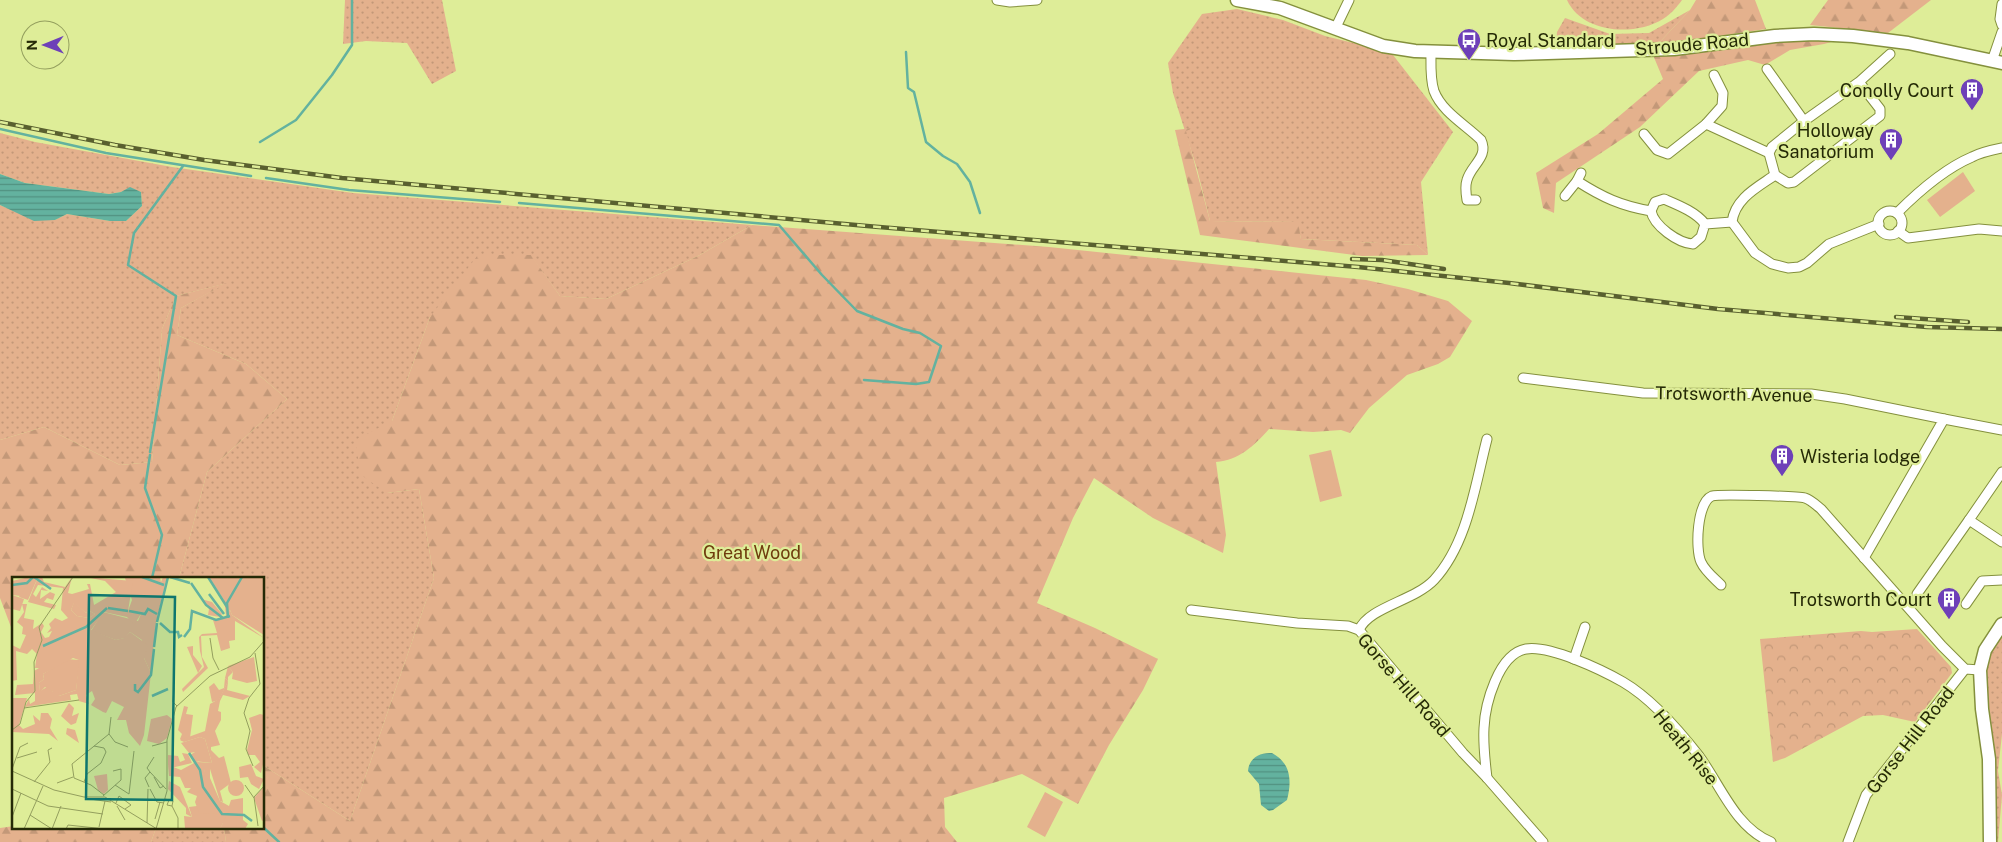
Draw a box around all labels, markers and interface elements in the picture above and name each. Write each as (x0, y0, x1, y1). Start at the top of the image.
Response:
north arrow (20, 20, 70, 70)
bus stop icon: Royal Standard (1456, 27, 1482, 61)
street label: Stroude Road (1634, 29, 1750, 59)
place label: Royal Standard (1486, 30, 1614, 51)
text: N (24, 40, 40, 51)
building icon: Conolly Court (1959, 77, 1985, 111)
place label: Conolly Court (1840, 80, 1954, 101)
place label: Holloway Sanatorium (1778, 120, 1874, 162)
building icon: Holloway Sanatorium (1878, 127, 1904, 161)
street label: Trotsworth Avenue (1655, 382, 1813, 406)
building icon: Wisteria lodge (1769, 443, 1795, 477)
place label: Wisteria lodge (1800, 446, 1920, 467)
park label: Great Wood (703, 542, 801, 563)
inset map (12, 577, 265, 830)
building icon: Trotsworth Court (1936, 586, 1962, 620)
place label: Trotsworth Court (1790, 589, 1932, 610)
street label: Gorse Hill Road (1353, 629, 1455, 741)
street label: Gorse Hill Road (1862, 682, 1958, 798)
street label: Heath Rise (1649, 705, 1723, 789)

